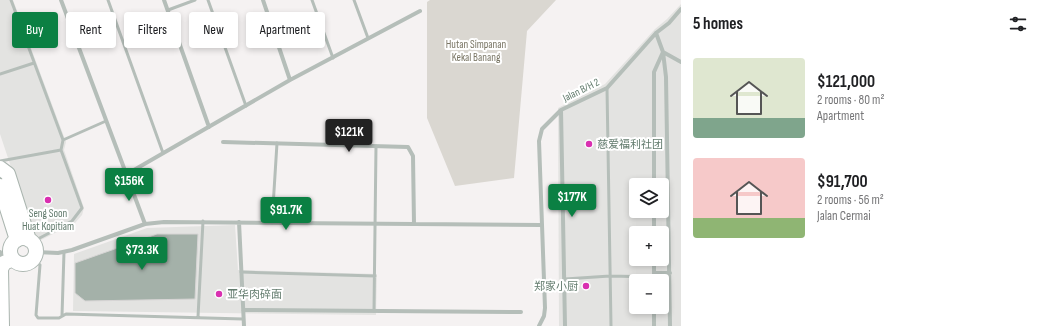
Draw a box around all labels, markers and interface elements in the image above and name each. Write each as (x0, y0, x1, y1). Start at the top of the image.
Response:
chip: Buy (12, 12, 58, 48)
chip: Rent (66, 12, 116, 48)
chip: Filters (124, 12, 181, 48)
chip: New (189, 12, 238, 48)
chip: Apartment (246, 12, 325, 48)
icon: filters (1007, 13, 1029, 35)
text: 5 homes (693, 14, 743, 34)
park label: Hutan Simpanan Kekal Banang (446, 38, 506, 64)
text: $121,000 (817, 72, 875, 92)
icon: home (725, 74, 773, 122)
street label: Jalan B/H 2 (560, 75, 602, 105)
text: 2 rooms · 80 m² (817, 92, 884, 108)
text: Apartment (817, 108, 864, 124)
pin: $121K (321, 119, 377, 153)
text: $121K (334, 124, 364, 140)
place label: 慈爱福利社团 (597, 138, 663, 151)
marker: 慈爱福利社团 (584, 139, 594, 149)
pin: $156K (101, 168, 157, 202)
text: $91,700 (817, 172, 868, 192)
text: $156K (114, 173, 144, 189)
icon: home (725, 174, 773, 222)
map controls (629, 178, 669, 314)
button: layers (629, 178, 669, 218)
pin: $177K (544, 184, 600, 218)
text: $177K (557, 189, 587, 205)
text: 2 rooms · 56 m² (817, 192, 884, 208)
marker: Seng Soon Huat Kopitiam (43, 195, 53, 205)
pin: $91.7K (253, 197, 319, 231)
text: $91.7K (270, 202, 302, 218)
place label: Seng Soon Huat Kopitiam (22, 207, 74, 233)
text: Jalan Cermai (817, 208, 871, 224)
button: + (629, 226, 669, 266)
pin: $73.3K (109, 237, 175, 271)
text: $73.3K (125, 242, 159, 258)
button: − (629, 274, 669, 314)
place label: 郑家小厨 (534, 280, 578, 293)
marker: 郑家小厨 (581, 281, 591, 291)
place label: 亚华肉碎面 (227, 288, 282, 301)
marker: 亚华肉碎面 (214, 289, 224, 299)

